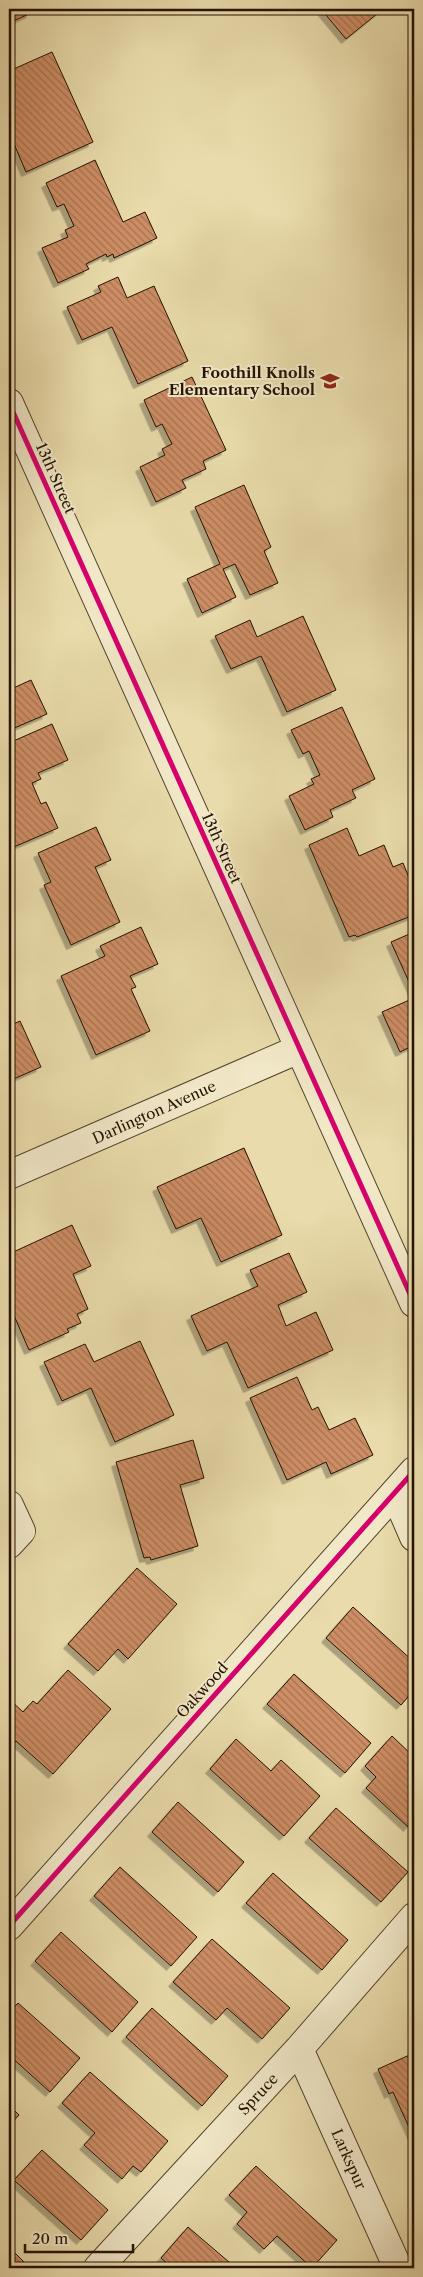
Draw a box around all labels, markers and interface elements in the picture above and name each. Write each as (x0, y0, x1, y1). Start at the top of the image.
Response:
place label: Foothill Knolls Elementary School (169, 363, 315, 399)
school or university icon: Foothill Knolls Elementary School (319, 370, 341, 392)
street label: 13th Street (32, 440, 80, 517)
street label: 13th Street (198, 810, 246, 887)
street label: Darlington Avenue (89, 1076, 219, 1148)
street label: Oakwood (172, 1658, 232, 1722)
street label: Spruce (234, 2069, 282, 2119)
street label: Larkspur (327, 2126, 371, 2193)
scale bar (25, 2222, 132, 2254)
text: 20 m (32, 2229, 68, 2248)

